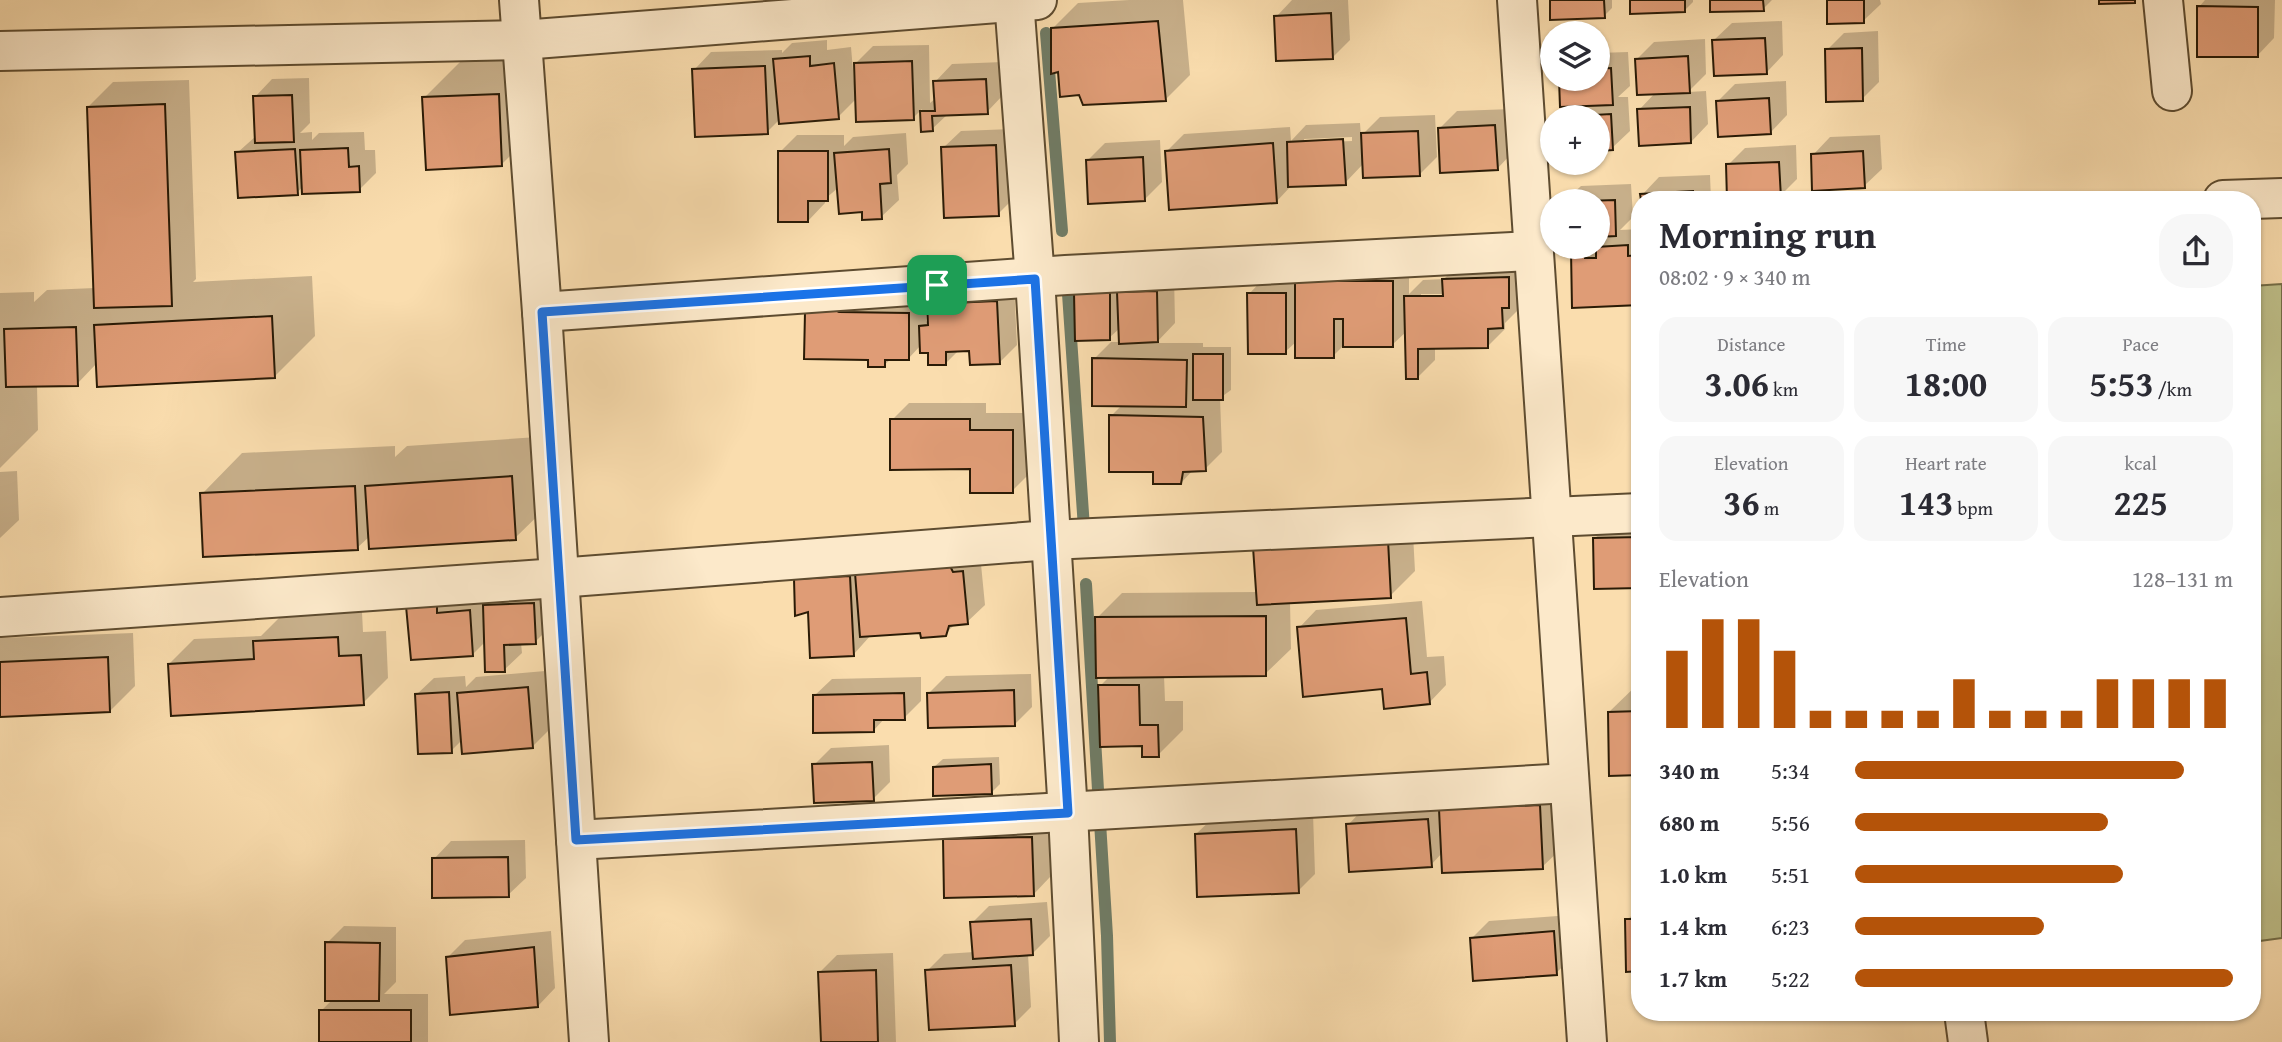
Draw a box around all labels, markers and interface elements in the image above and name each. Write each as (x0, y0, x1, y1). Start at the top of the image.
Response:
map controls (1540, 21, 1610, 259)
button: layers (1540, 21, 1610, 91)
button: + (1540, 105, 1610, 175)
button: − (1540, 189, 1610, 259)
text: Morning run (1659, 206, 1876, 262)
button: share (2159, 214, 2233, 288)
pin (907, 255, 967, 315)
text: 08:02 · 9 × 340 m (1659, 260, 1811, 293)
icon: arrive (918, 266, 956, 304)
text: Distance (1717, 330, 1785, 358)
text: Time (1926, 330, 1966, 358)
text: Pace (2122, 330, 2159, 358)
text: 3.06 (1705, 358, 1769, 409)
text: 18:00 (1905, 358, 1987, 409)
text: 5:53 (2089, 358, 2154, 409)
text: km (1769, 375, 1798, 403)
text: /km (2154, 375, 2192, 403)
text: Elevation (1714, 449, 1789, 477)
text: Heart rate (1905, 449, 1987, 477)
text: kcal (2124, 449, 2157, 477)
text: 36 (1723, 477, 1760, 528)
text: 143 (1899, 477, 1953, 528)
text: 225 (2113, 477, 2168, 528)
text: m (1760, 494, 1779, 522)
text: bpm (1953, 494, 1993, 522)
text: Elevation (1659, 562, 1749, 595)
text: 128–131 m (2132, 562, 2233, 595)
text: 340 m (1659, 754, 1720, 787)
text: 5:34 (1771, 754, 1810, 787)
text: 680 m (1659, 806, 1720, 839)
text: 5:56 (1771, 806, 1810, 839)
text: 1.0 km (1659, 858, 1727, 891)
text: 5:51 (1771, 858, 1810, 891)
text: 1.4 km (1659, 910, 1727, 943)
text: 6:23 (1771, 910, 1810, 943)
text: 1.7 km (1659, 962, 1727, 995)
text: 5:22 (1771, 962, 1810, 995)

